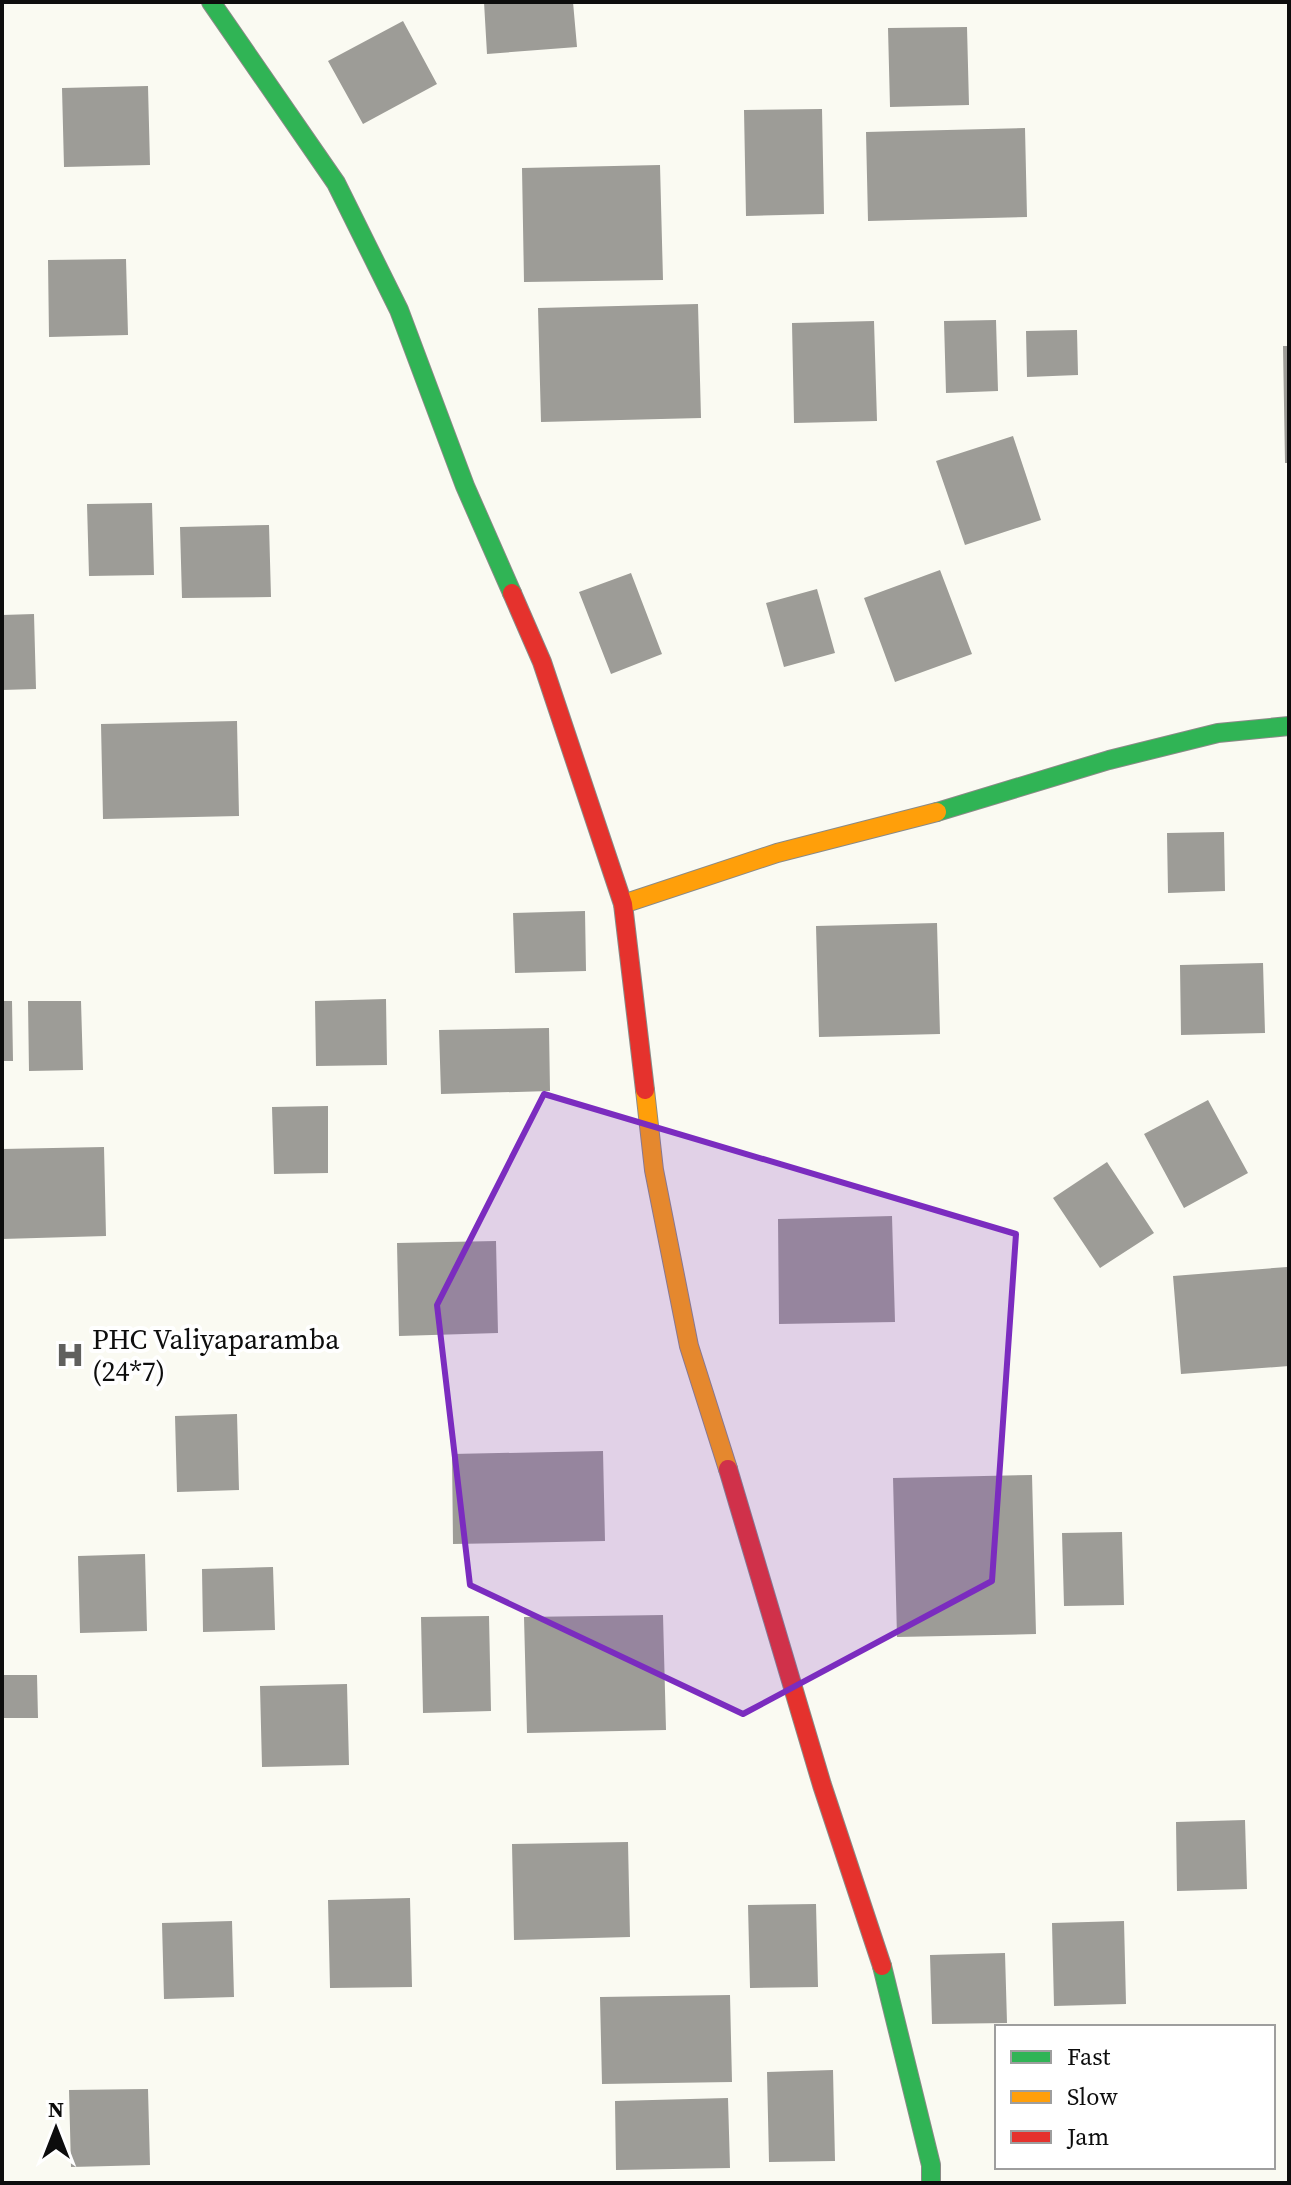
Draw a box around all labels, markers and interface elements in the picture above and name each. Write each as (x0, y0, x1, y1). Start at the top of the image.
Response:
place label: PHC Valiyaparamba (24*7) (92, 1320, 340, 1390)
hospital icon: PHC Valiyaparamba (24*7) (55, 1340, 85, 1370)
legend (995, 2025, 1275, 2169)
text: Fast (1067, 2040, 1111, 2073)
text: Slow (1067, 2080, 1118, 2113)
north arrow (16, 2089, 96, 2169)
text: N (48, 2094, 64, 2124)
text: Jam (1066, 2120, 1109, 2153)

